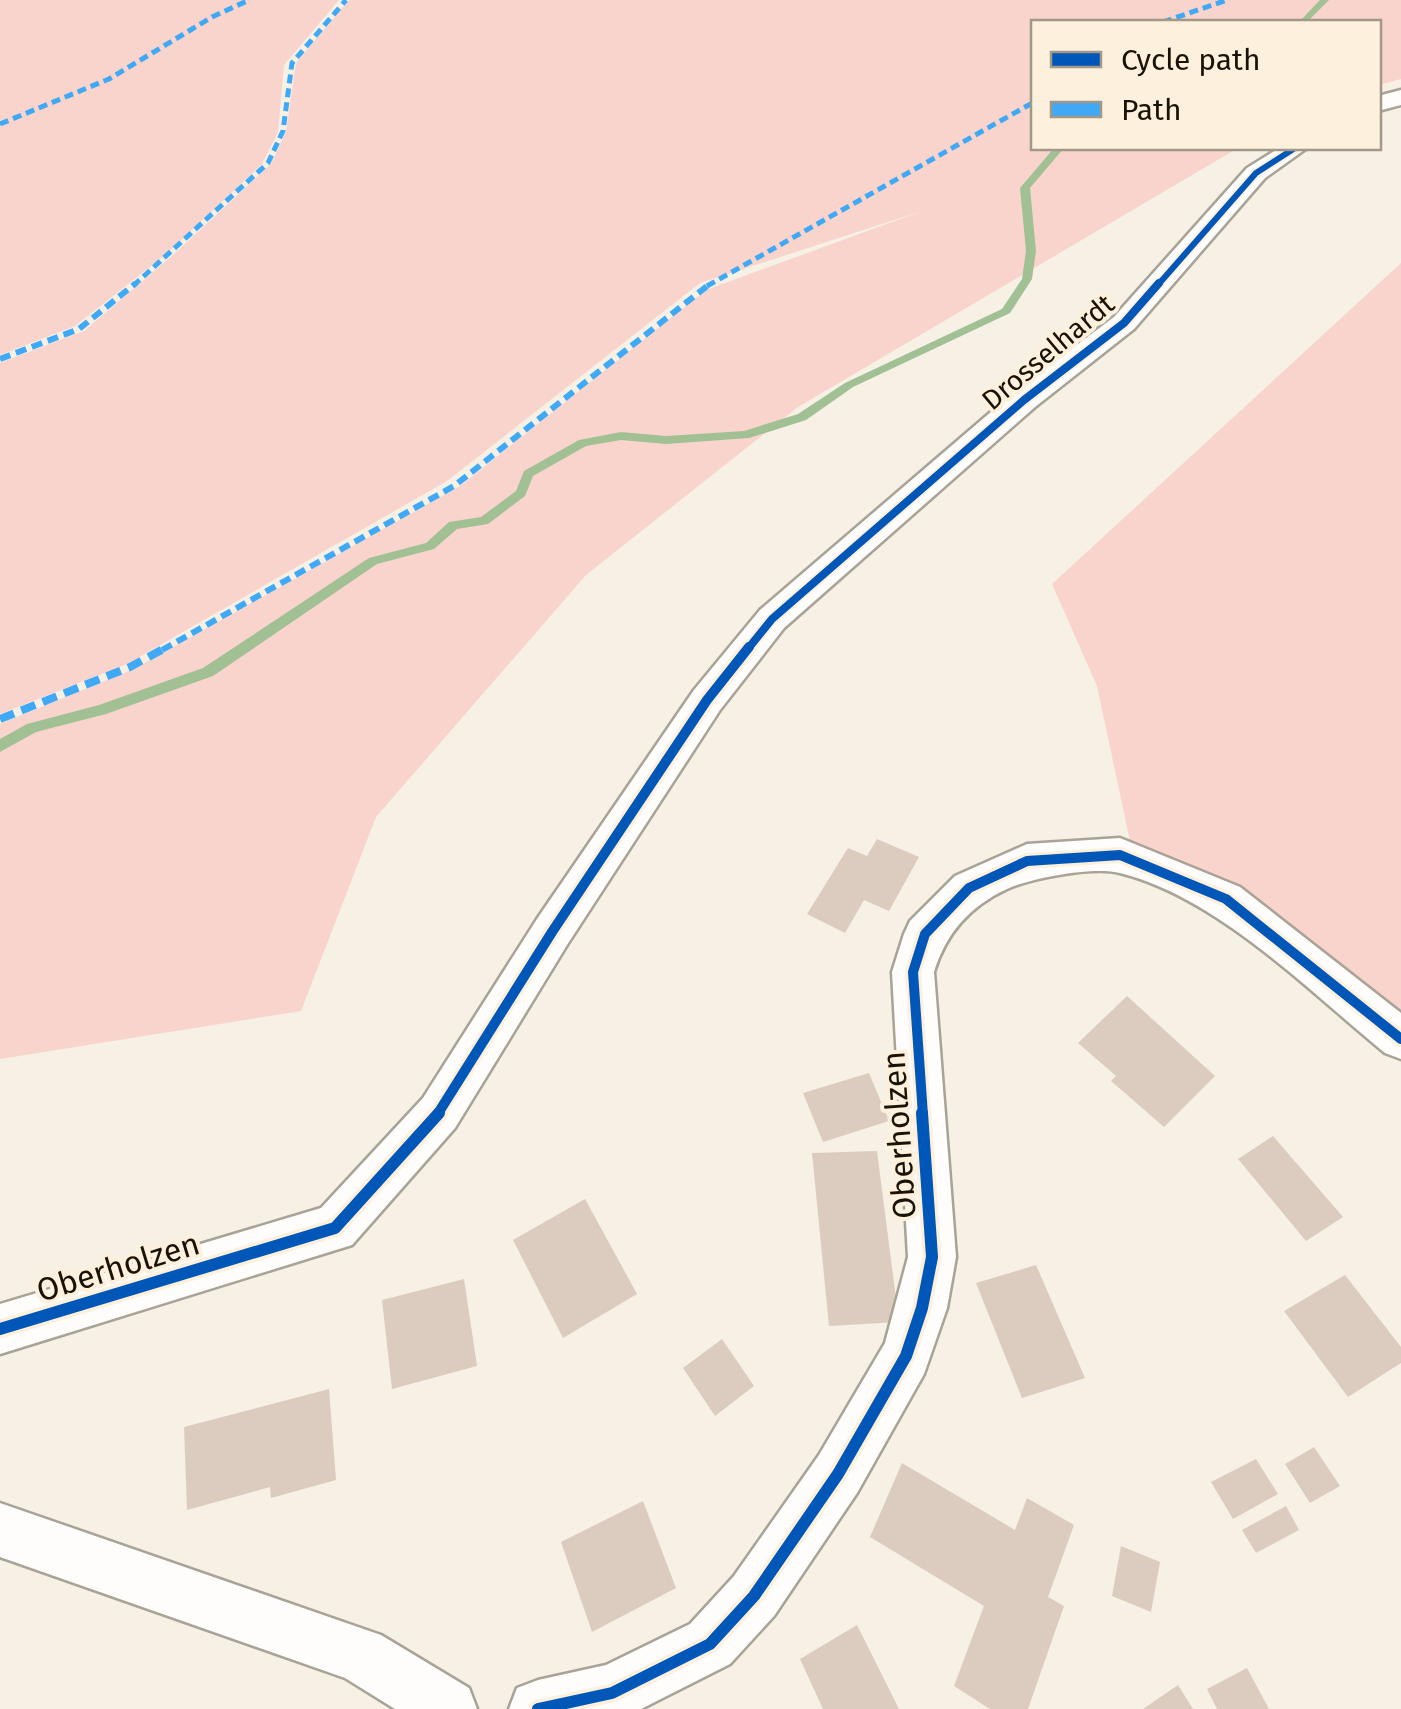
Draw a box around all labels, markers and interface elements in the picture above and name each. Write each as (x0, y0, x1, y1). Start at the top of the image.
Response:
legend (1031, 20, 1381, 150)
text: Cycle path (1121, 42, 1260, 78)
text: Path (1121, 92, 1182, 128)
street label: Drosselhardt (975, 287, 1121, 417)
street label: Oberholzen (874, 1050, 924, 1220)
street label: Oberholzen (32, 1224, 204, 1310)

